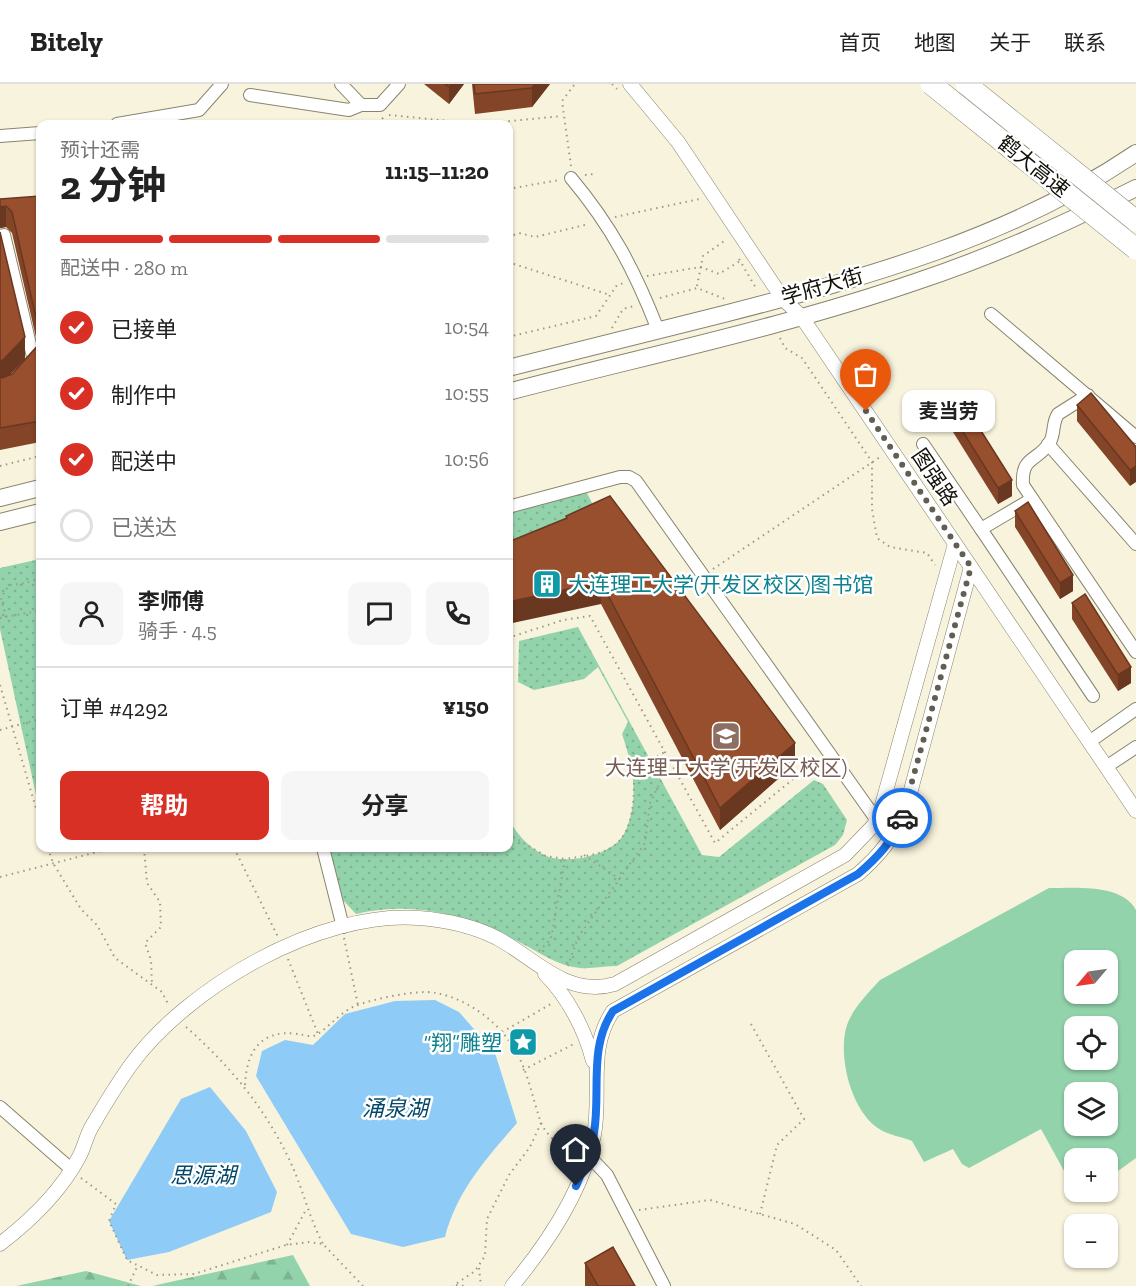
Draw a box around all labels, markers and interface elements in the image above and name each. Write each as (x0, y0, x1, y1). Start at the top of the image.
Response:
text: Bitely (30, 25, 103, 58)
text: 首页 (839, 30, 881, 55)
text: 地图 (914, 30, 956, 55)
text: 关于 (989, 30, 1031, 55)
text: 联系 (1064, 30, 1106, 55)
street label: 鹤大高速 (993, 130, 1075, 202)
text: 预计还需 (60, 138, 140, 162)
text: 11:15–11:20 (385, 158, 489, 185)
text: 2 分钟 (60, 162, 166, 209)
text: 配送中 · 280 m (60, 256, 188, 280)
street label: 学府大街 (778, 262, 866, 310)
icon: check (60, 311, 93, 344)
text: 10:54 (444, 315, 489, 339)
text: 已接单 (111, 316, 177, 343)
pin (840, 349, 891, 411)
icon: bag (849, 358, 882, 391)
icon: check (60, 377, 93, 410)
text: 10:55 (445, 381, 489, 405)
text: 制作中 (111, 382, 177, 409)
callout: 麦当劳 (902, 390, 995, 432)
text: 麦当劳 (919, 399, 979, 423)
icon: check (60, 443, 93, 476)
street label: 图强路 (907, 444, 963, 510)
text: 10:56 (444, 447, 489, 471)
text: 配送中 (111, 448, 177, 475)
text: 已送达 (111, 514, 177, 541)
building icon: 大连理工大学(开发区校区)图书馆 (531, 568, 563, 600)
place label: 大连理工大学(开发区校区)图书馆 (568, 572, 874, 597)
button: person (60, 582, 123, 645)
button: chat (348, 582, 411, 645)
button: phone (426, 582, 489, 645)
text: 李师傅 (138, 588, 204, 615)
text: 骑手 · 4.5 (138, 619, 217, 643)
text: ¥150 (443, 693, 489, 720)
text: 订单 #4292 (60, 695, 168, 722)
school or university icon: 大连理工大学(开发区校区) (710, 720, 742, 752)
place label: 大连理工大学(开发区校区) (605, 755, 847, 780)
button: 帮助 (60, 771, 269, 840)
button: 分享 (281, 771, 489, 840)
courier (872, 788, 932, 848)
icon: car (886, 802, 919, 835)
north arrow (1064, 950, 1118, 1004)
map controls (1064, 950, 1118, 1268)
button: locate (1064, 1016, 1118, 1070)
place icon: “翔”雕塑 (507, 1026, 539, 1058)
place label: “翔”雕塑 (424, 1030, 502, 1055)
button: layers (1064, 1082, 1118, 1136)
water label: 涌泉湖 (362, 1095, 431, 1122)
pin (550, 1124, 601, 1186)
icon: home (559, 1133, 592, 1166)
button: + (1064, 1148, 1118, 1202)
water label: 思源湖 (170, 1162, 239, 1189)
button: − (1064, 1214, 1118, 1268)

